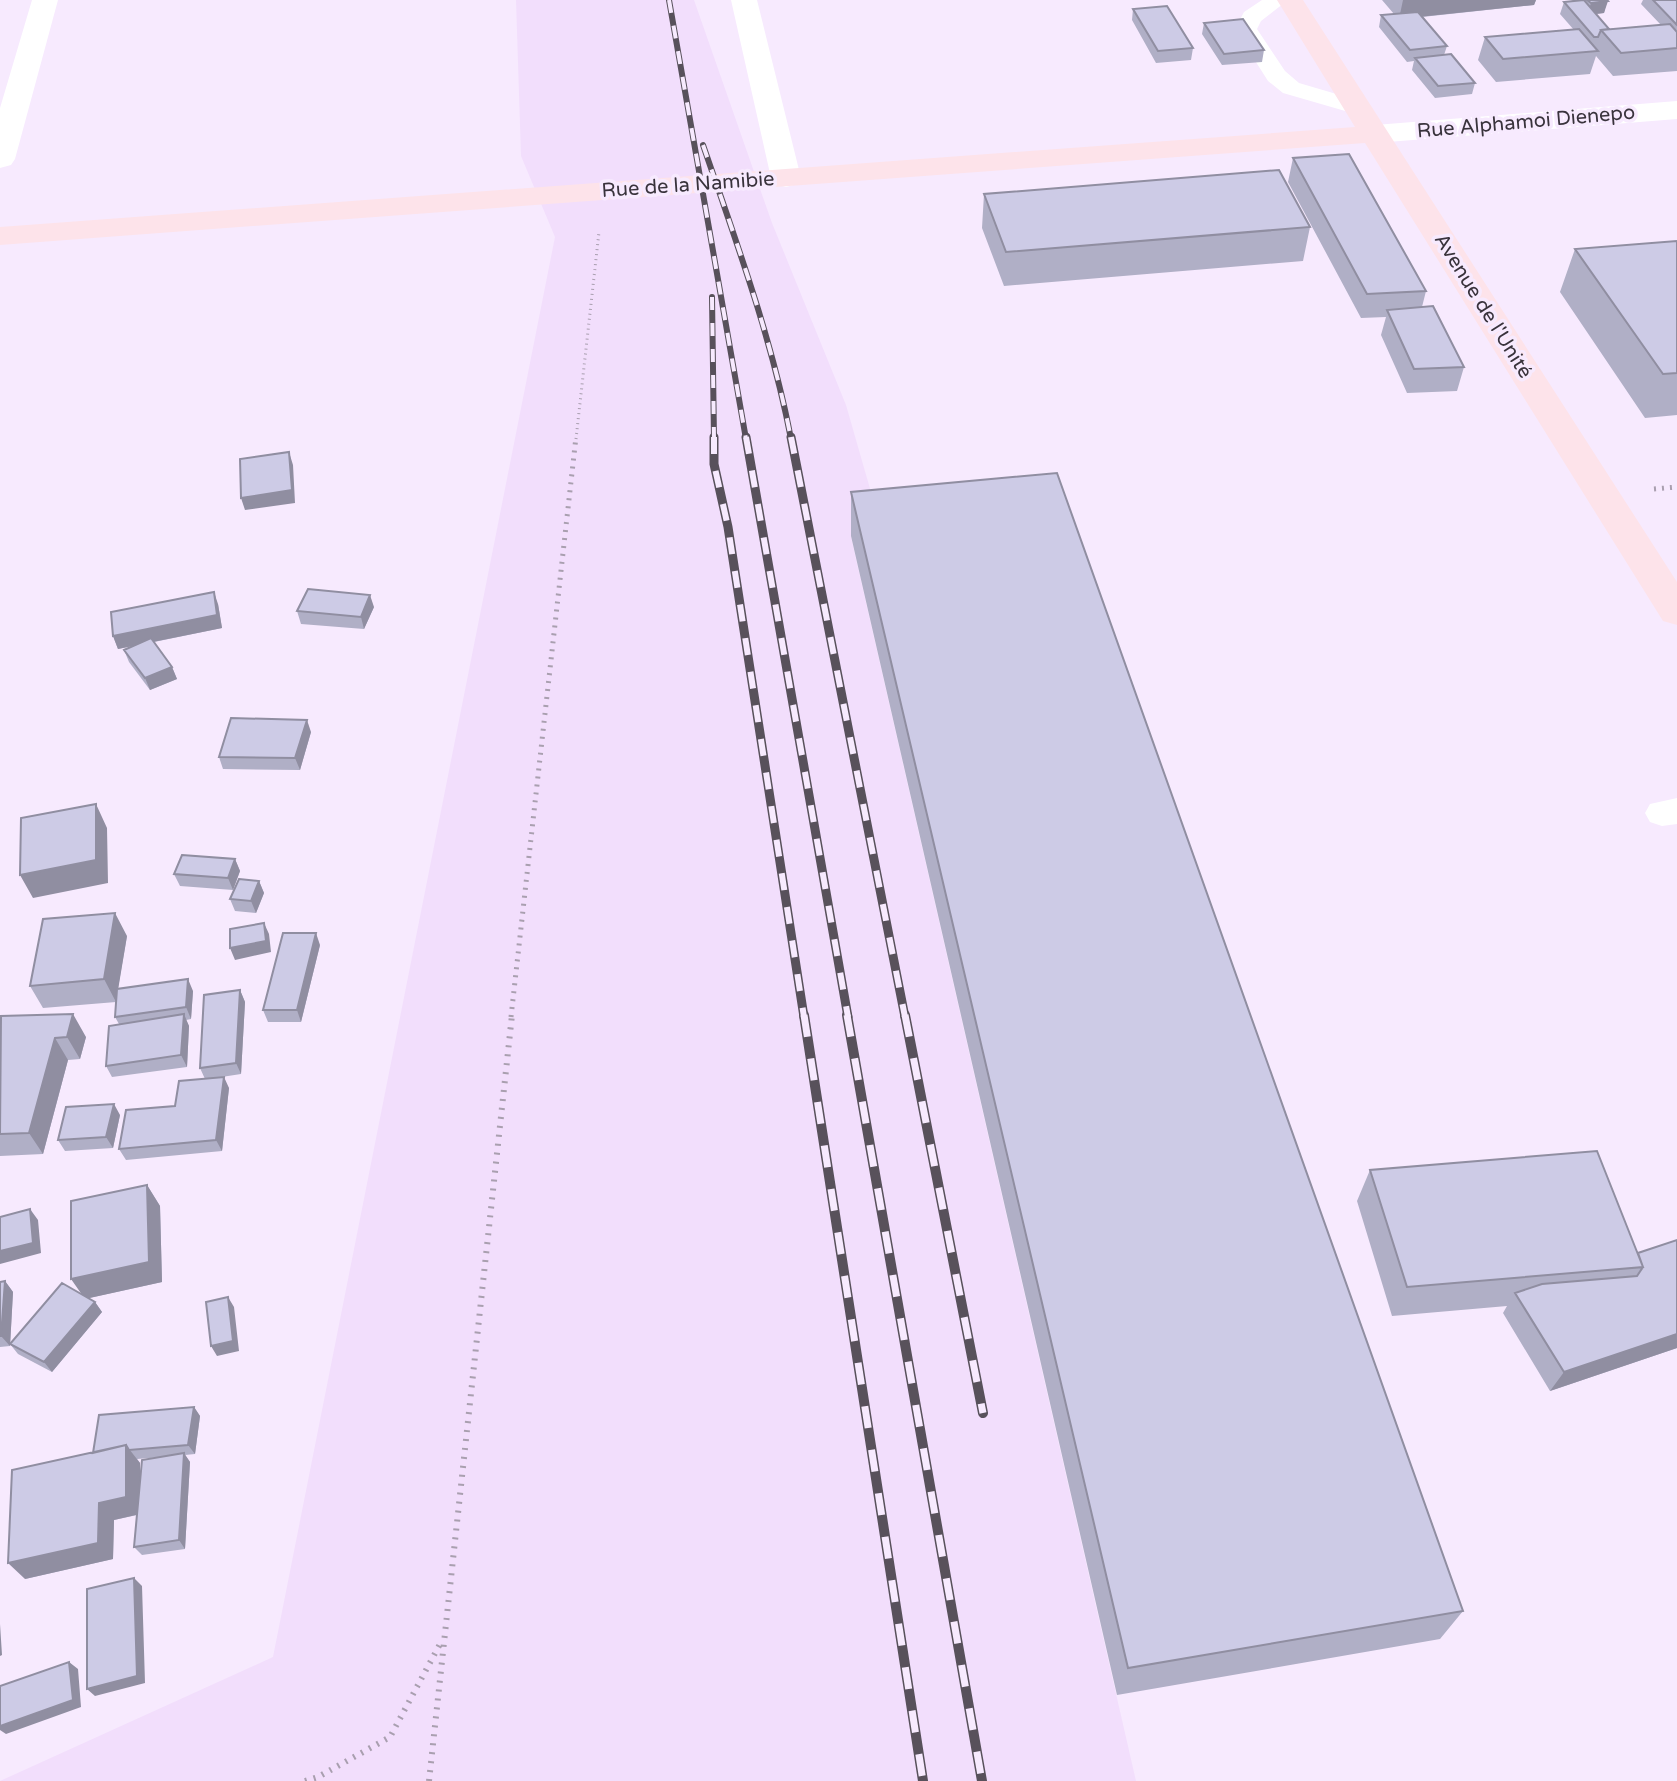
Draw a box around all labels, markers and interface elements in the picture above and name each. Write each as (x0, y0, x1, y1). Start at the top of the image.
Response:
street label: Rue Alphamoi Dienepo (1416, 101, 1636, 143)
street label: Rue de la Namibie (601, 167, 775, 203)
street label: Avenue de l'Unité (1429, 229, 1537, 383)

